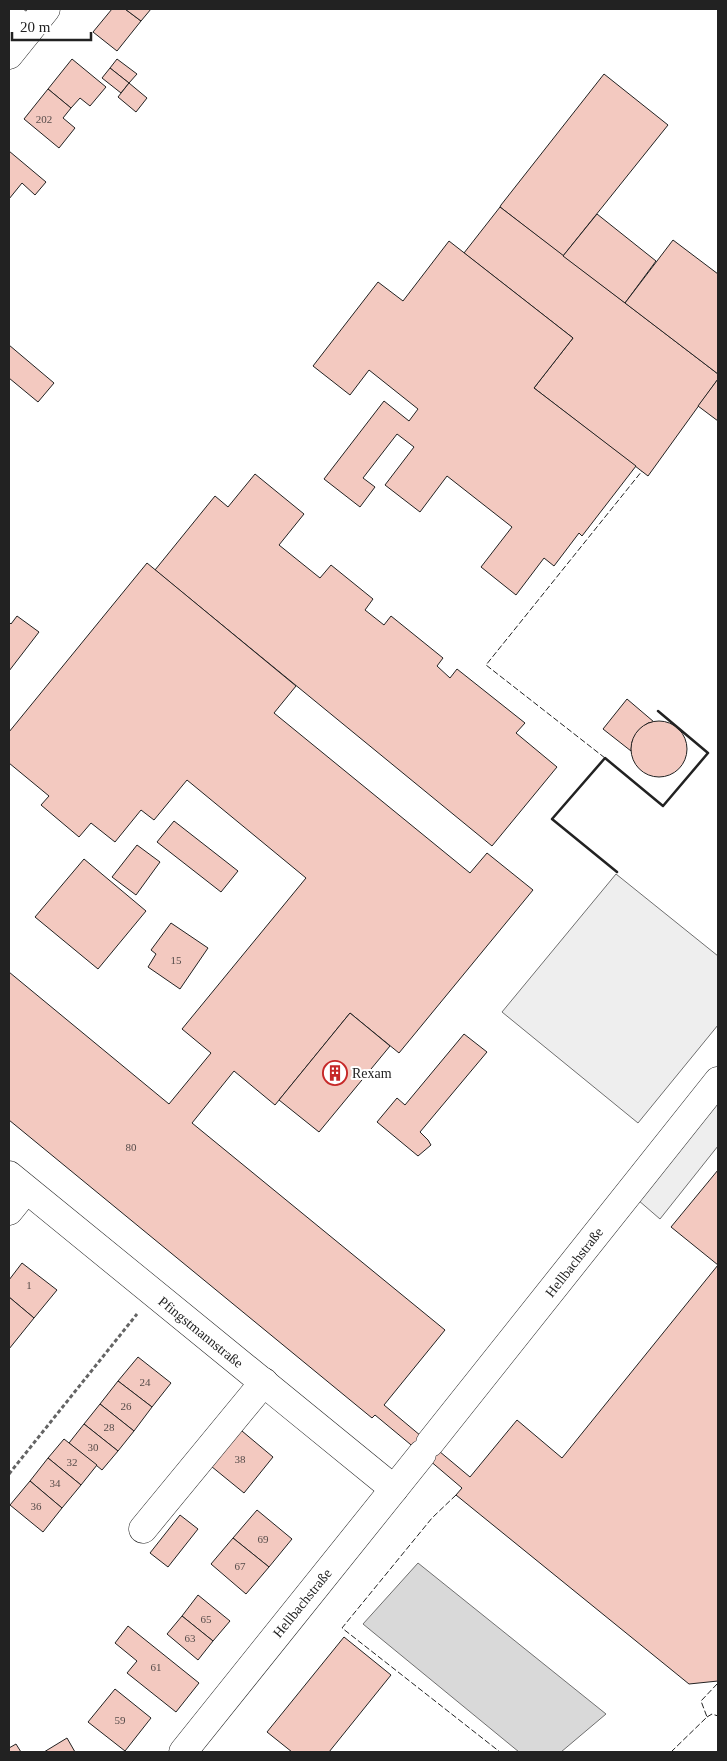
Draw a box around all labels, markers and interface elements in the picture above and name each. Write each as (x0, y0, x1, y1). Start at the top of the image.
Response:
scale bar (12, 10, 91, 42)
text: 20 m (20, 19, 51, 35)
house number: 202 (36, 113, 52, 125)
house number: 15 (171, 954, 182, 966)
building icon: Rexam (322, 1060, 348, 1086)
place label: Rexam (352, 1066, 392, 1081)
house number: 80 (126, 1141, 137, 1153)
street label: Hellbachstraße (543, 1225, 606, 1300)
house number: 1 (26, 1279, 32, 1291)
street label: Pfingstmannstraße (155, 1294, 246, 1371)
house number: 24 (140, 1376, 151, 1388)
house number: 26 (121, 1400, 132, 1412)
house number: 28 (104, 1421, 115, 1433)
house number: 30 (88, 1441, 99, 1453)
house number: 38 (235, 1453, 246, 1465)
house number: 32 (67, 1456, 78, 1468)
house number: 34 (50, 1477, 61, 1489)
house number: 36 (31, 1500, 42, 1512)
house number: 69 (258, 1533, 269, 1545)
house number: 67 (235, 1560, 246, 1572)
street label: Hellbachstraße (270, 1566, 335, 1641)
house number: 65 (201, 1613, 212, 1625)
house number: 63 (185, 1632, 196, 1644)
house number: 61 (151, 1661, 162, 1673)
house number: 59 (115, 1714, 126, 1726)

